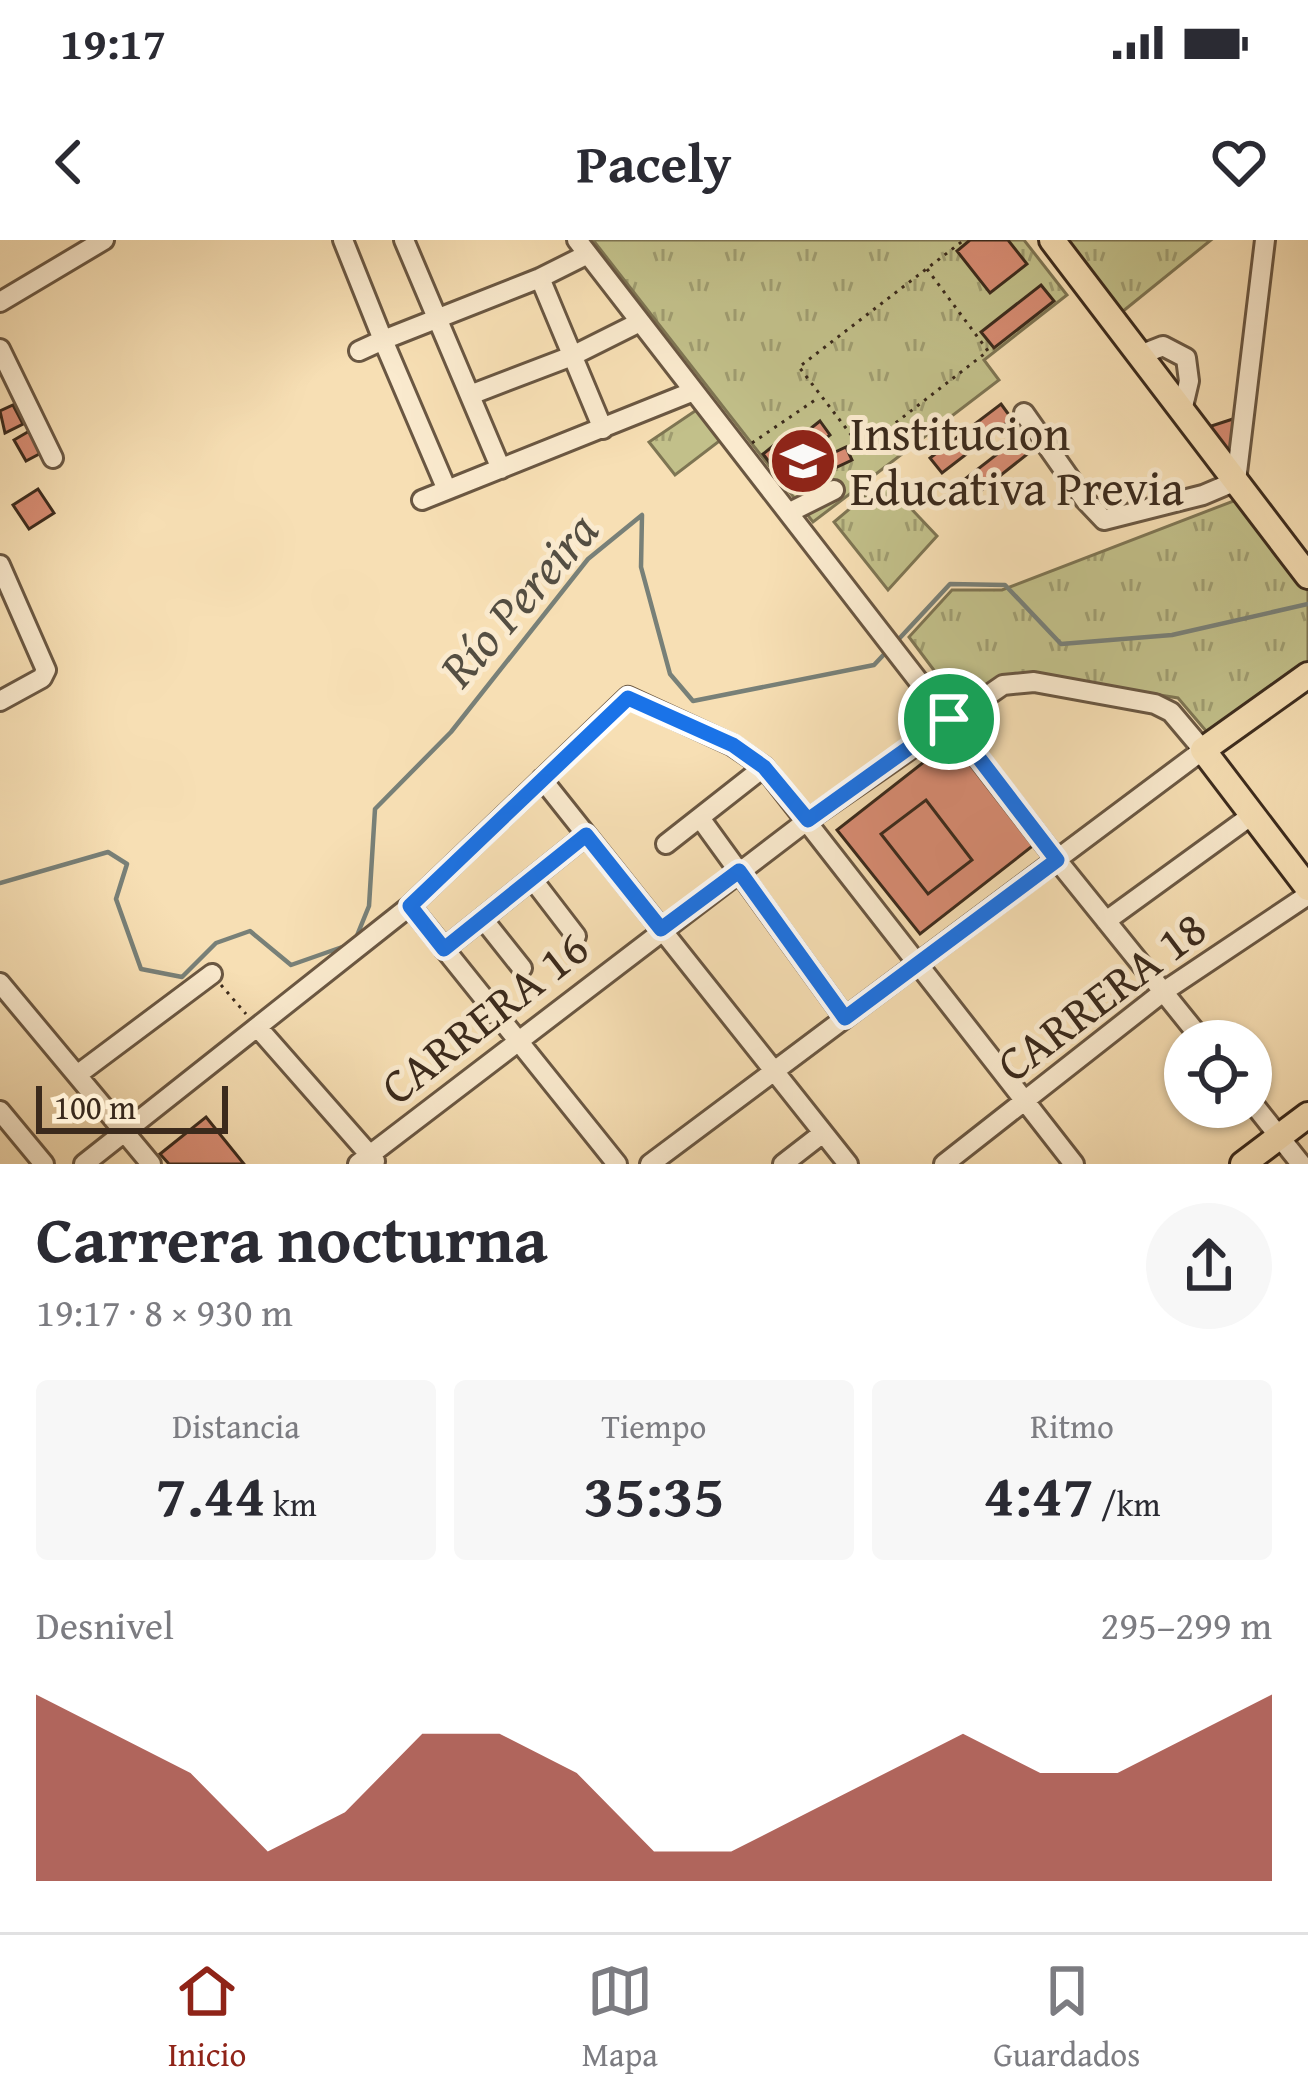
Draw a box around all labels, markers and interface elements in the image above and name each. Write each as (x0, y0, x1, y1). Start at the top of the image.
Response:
text: 19:17 (60, 10, 166, 75)
text: Pacely (577, 123, 731, 202)
icon: back (36, 129, 102, 195)
icon: heart (1206, 129, 1272, 195)
place label: Institucion Educativa Previa (850, 397, 1184, 523)
school or university icon: Institucion Educativa Previa (768, 426, 838, 496)
water label: Río Pereira (420, 494, 615, 703)
pin (898, 668, 1000, 770)
icon: arrive (916, 686, 982, 752)
street label: CARRERA 18 (981, 893, 1221, 1098)
street label: CARRERA 16 (365, 913, 603, 1121)
map controls (1164, 1020, 1272, 1128)
button: locate (1164, 1020, 1272, 1128)
scale bar (36, 1080, 228, 1133)
text: 100 m (54, 1083, 136, 1131)
text: Carrera nocturna (36, 1189, 548, 1286)
button: share (1146, 1203, 1272, 1329)
text: 19:17 · 8 × 930 m (36, 1283, 293, 1340)
text: Distancia (172, 1402, 300, 1450)
text: Tiempo (602, 1402, 706, 1450)
text: Ritmo (1030, 1402, 1114, 1450)
text: 7.44 (155, 1450, 266, 1538)
text: 35:35 (583, 1450, 725, 1538)
text: 4:47 (984, 1450, 1094, 1538)
text: km (266, 1480, 317, 1528)
text: /km (1094, 1480, 1160, 1528)
text: Desnivel (36, 1596, 174, 1653)
text: 295–299 m (1100, 1596, 1272, 1653)
tab: Inicio (168, 1958, 246, 2078)
tab: Mapa (582, 1958, 658, 2078)
tab: Guardados (993, 1958, 1140, 2078)

